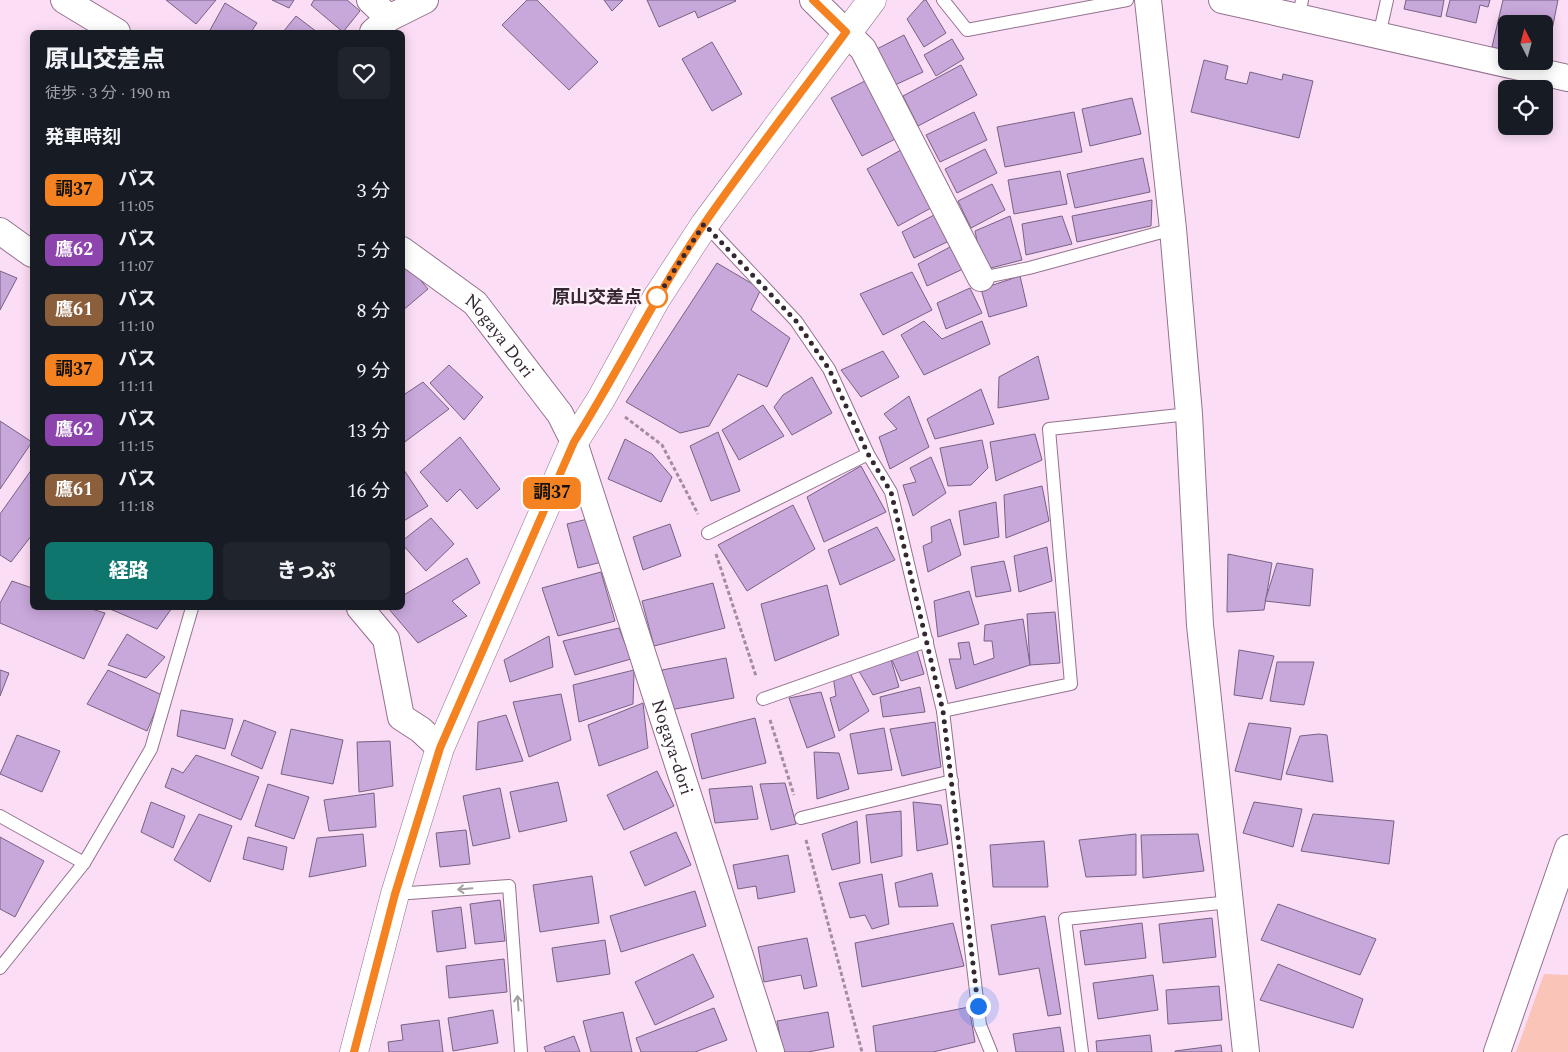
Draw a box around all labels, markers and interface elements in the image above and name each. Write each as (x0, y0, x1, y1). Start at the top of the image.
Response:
north arrow (1498, 15, 1552, 70)
map controls (1498, 15, 1553, 135)
text: 原山交差点 (45, 42, 165, 78)
button: heart (338, 47, 390, 99)
button: locate (1498, 80, 1553, 135)
text: 徒歩 · 3 分 · 190 m (45, 81, 171, 105)
text: 発車時刻 (45, 123, 121, 152)
text: バス (118, 165, 156, 194)
text: 調37 (55, 176, 93, 203)
text: 3 分 (357, 177, 390, 206)
text: 11:05 (118, 194, 154, 218)
text: バス (118, 225, 156, 254)
text: 鷹62 (55, 236, 93, 263)
text: 5 分 (357, 237, 390, 266)
text: 11:07 (118, 254, 154, 278)
place label: 原山交差点 (552, 284, 642, 311)
text: バス (118, 285, 156, 314)
street label: Nogaya Dori (459, 286, 541, 384)
marker: 原山交差点 (646, 286, 668, 308)
text: 鷹61 (55, 296, 93, 323)
text: 8 分 (357, 297, 390, 326)
text: 11:10 (118, 314, 154, 338)
text: バス (118, 345, 156, 374)
text: 調37 (55, 356, 93, 383)
text: 9 分 (357, 357, 390, 386)
text: 11:11 (118, 374, 154, 398)
text: バス (118, 405, 156, 434)
text: 鷹62 (55, 416, 93, 443)
text: 13 分 (347, 417, 390, 446)
text: 11:15 (118, 434, 154, 458)
text: バス (118, 465, 156, 494)
text: 鷹61 (55, 476, 93, 503)
text: 16 分 (347, 477, 390, 506)
line badge: 調37 (523, 477, 581, 509)
text: 調37 (533, 479, 571, 506)
text: 11:18 (118, 494, 154, 518)
button: 経路 (45, 542, 213, 600)
button: きっぷ (223, 542, 390, 600)
street label: Nogaya-dori (644, 696, 701, 798)
one-way arrow (457, 884, 473, 894)
your location (966, 994, 991, 1019)
one-way arrow (513, 996, 522, 1012)

